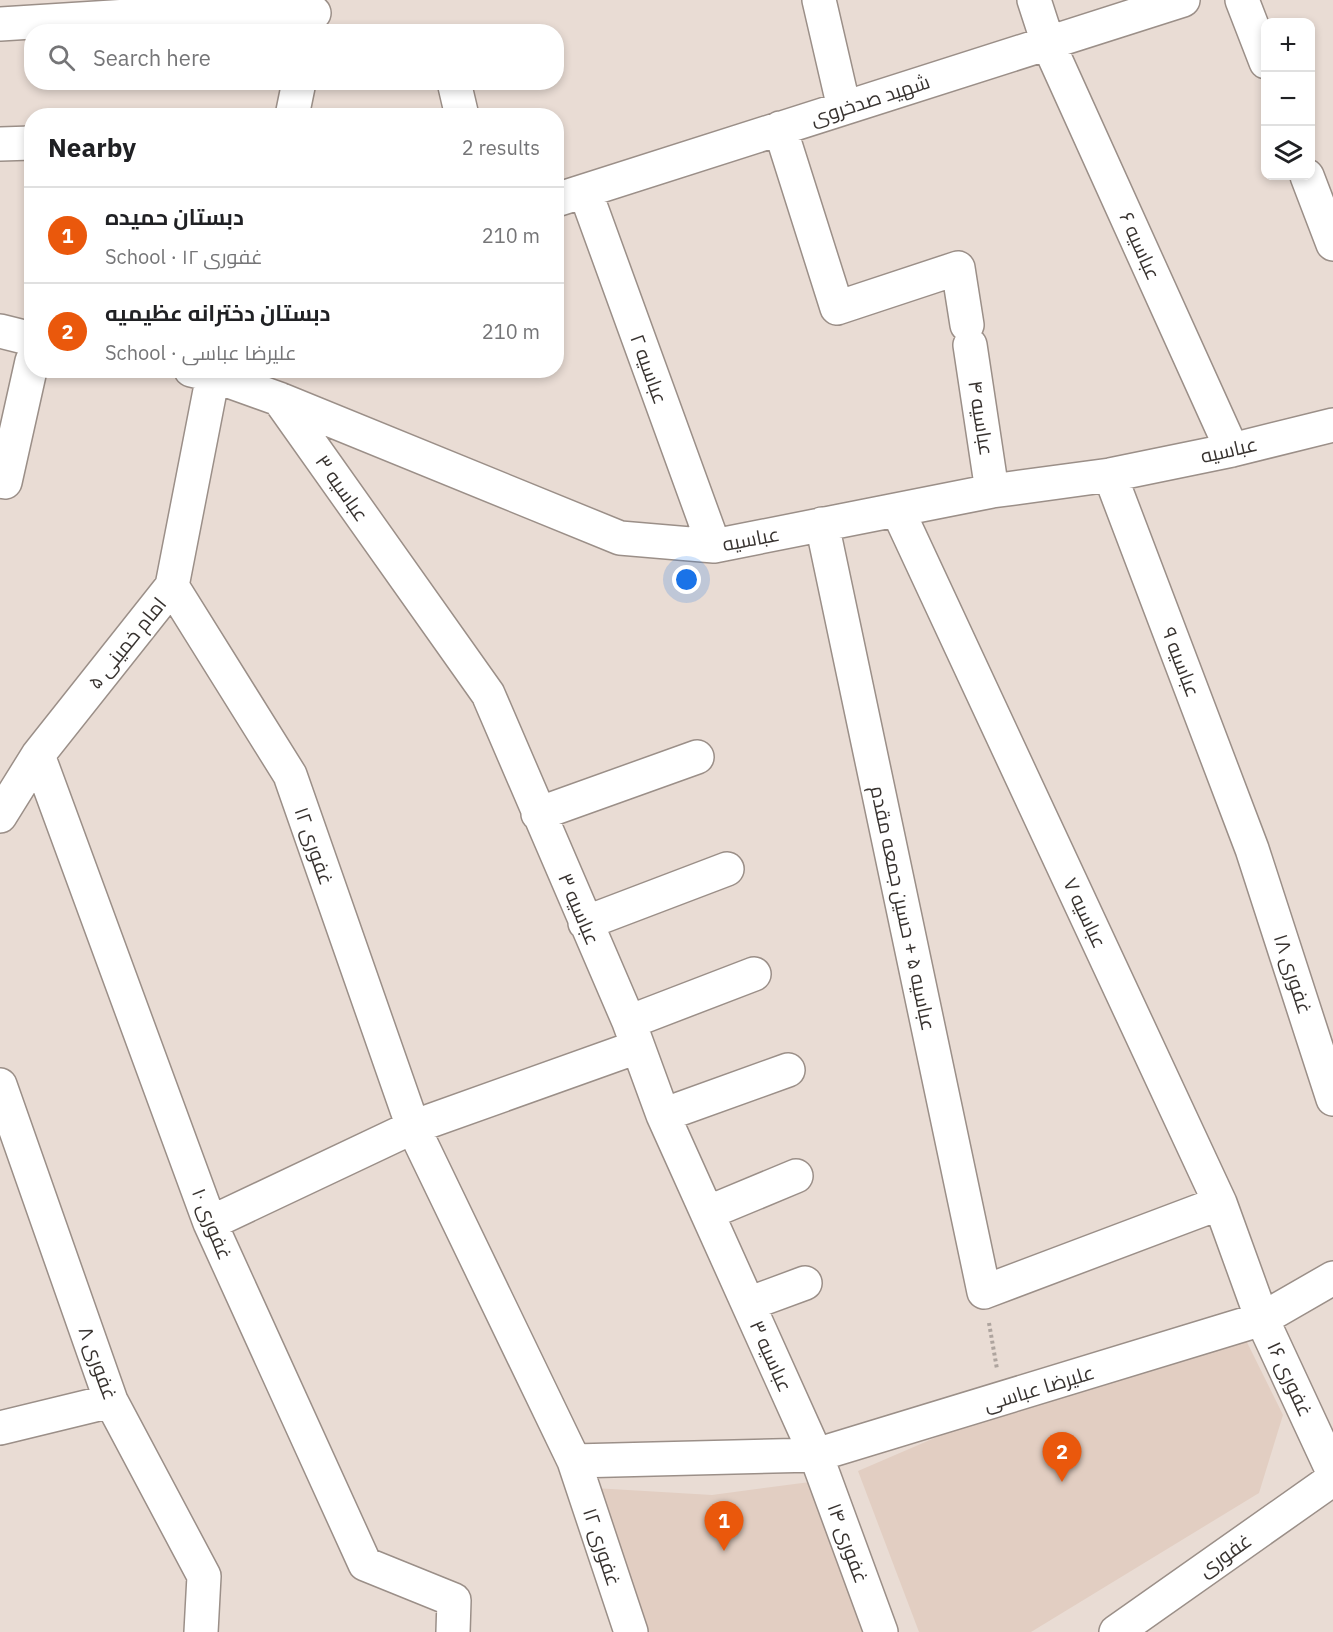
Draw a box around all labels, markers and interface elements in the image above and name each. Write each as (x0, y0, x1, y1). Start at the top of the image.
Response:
map controls (1261, 18, 1315, 180)
button: + (1261, 18, 1315, 72)
search box (24, 24, 564, 90)
icon: search (45, 41, 78, 74)
text: Search here (93, 43, 211, 72)
street label: شهید صدخروی (807, 68, 933, 132)
button: − (1261, 72, 1315, 126)
button: layers (1261, 126, 1315, 180)
text: Nearby (48, 130, 136, 164)
text: 2 results (462, 134, 540, 161)
text: دبستان حمیده (105, 202, 244, 231)
street label: عباسیه ۶ (1114, 207, 1167, 284)
text: 1 (62, 222, 74, 249)
text: 210 m (482, 222, 540, 249)
text: School · غفوری ۱۲ (105, 243, 263, 270)
text: دبستان دخترانه عظیمیه (105, 298, 331, 327)
text: 2 (62, 318, 74, 345)
text: 210 m (482, 318, 540, 345)
street label: عباسیه ۲ (624, 330, 675, 408)
text: School · علیرضا عباسی (105, 339, 297, 366)
street label: عباسیه ۴ (962, 378, 1001, 457)
street label: عباسیه (1198, 430, 1260, 469)
street label: عباسیه ۳ (310, 449, 375, 527)
street label: عباسیه (720, 520, 782, 557)
your location (672, 565, 701, 594)
street label: امام خمینی ۵ (81, 591, 173, 695)
street label: عباسیه ۹ (1156, 623, 1207, 701)
street label: عباسیه ۵ + حسین جمعه مقدم (863, 783, 943, 1033)
street label: غفوری ۱۲ (289, 803, 340, 888)
street label: عباسیه ۳ (552, 869, 607, 949)
street label: عباسیه ۷ (1057, 873, 1113, 952)
street label: غفوری ۱۸ (1268, 930, 1319, 1017)
street label: غفوری ۱۰ (186, 1184, 239, 1264)
street label: عباسیه ۳ (744, 1316, 799, 1396)
street label: غفوری ۸ (73, 1322, 124, 1403)
street label: غفوری ۱۶ (1261, 1337, 1320, 1421)
street label: علیرضا عباسی (980, 1358, 1098, 1417)
pin: 2 (1042, 1432, 1082, 1482)
street label: غفوری ۱۴ (821, 1499, 875, 1587)
pin: 1 (704, 1502, 744, 1551)
street label: غفوری ۱۲ (577, 1504, 628, 1589)
street label: غفوری (1193, 1527, 1257, 1583)

